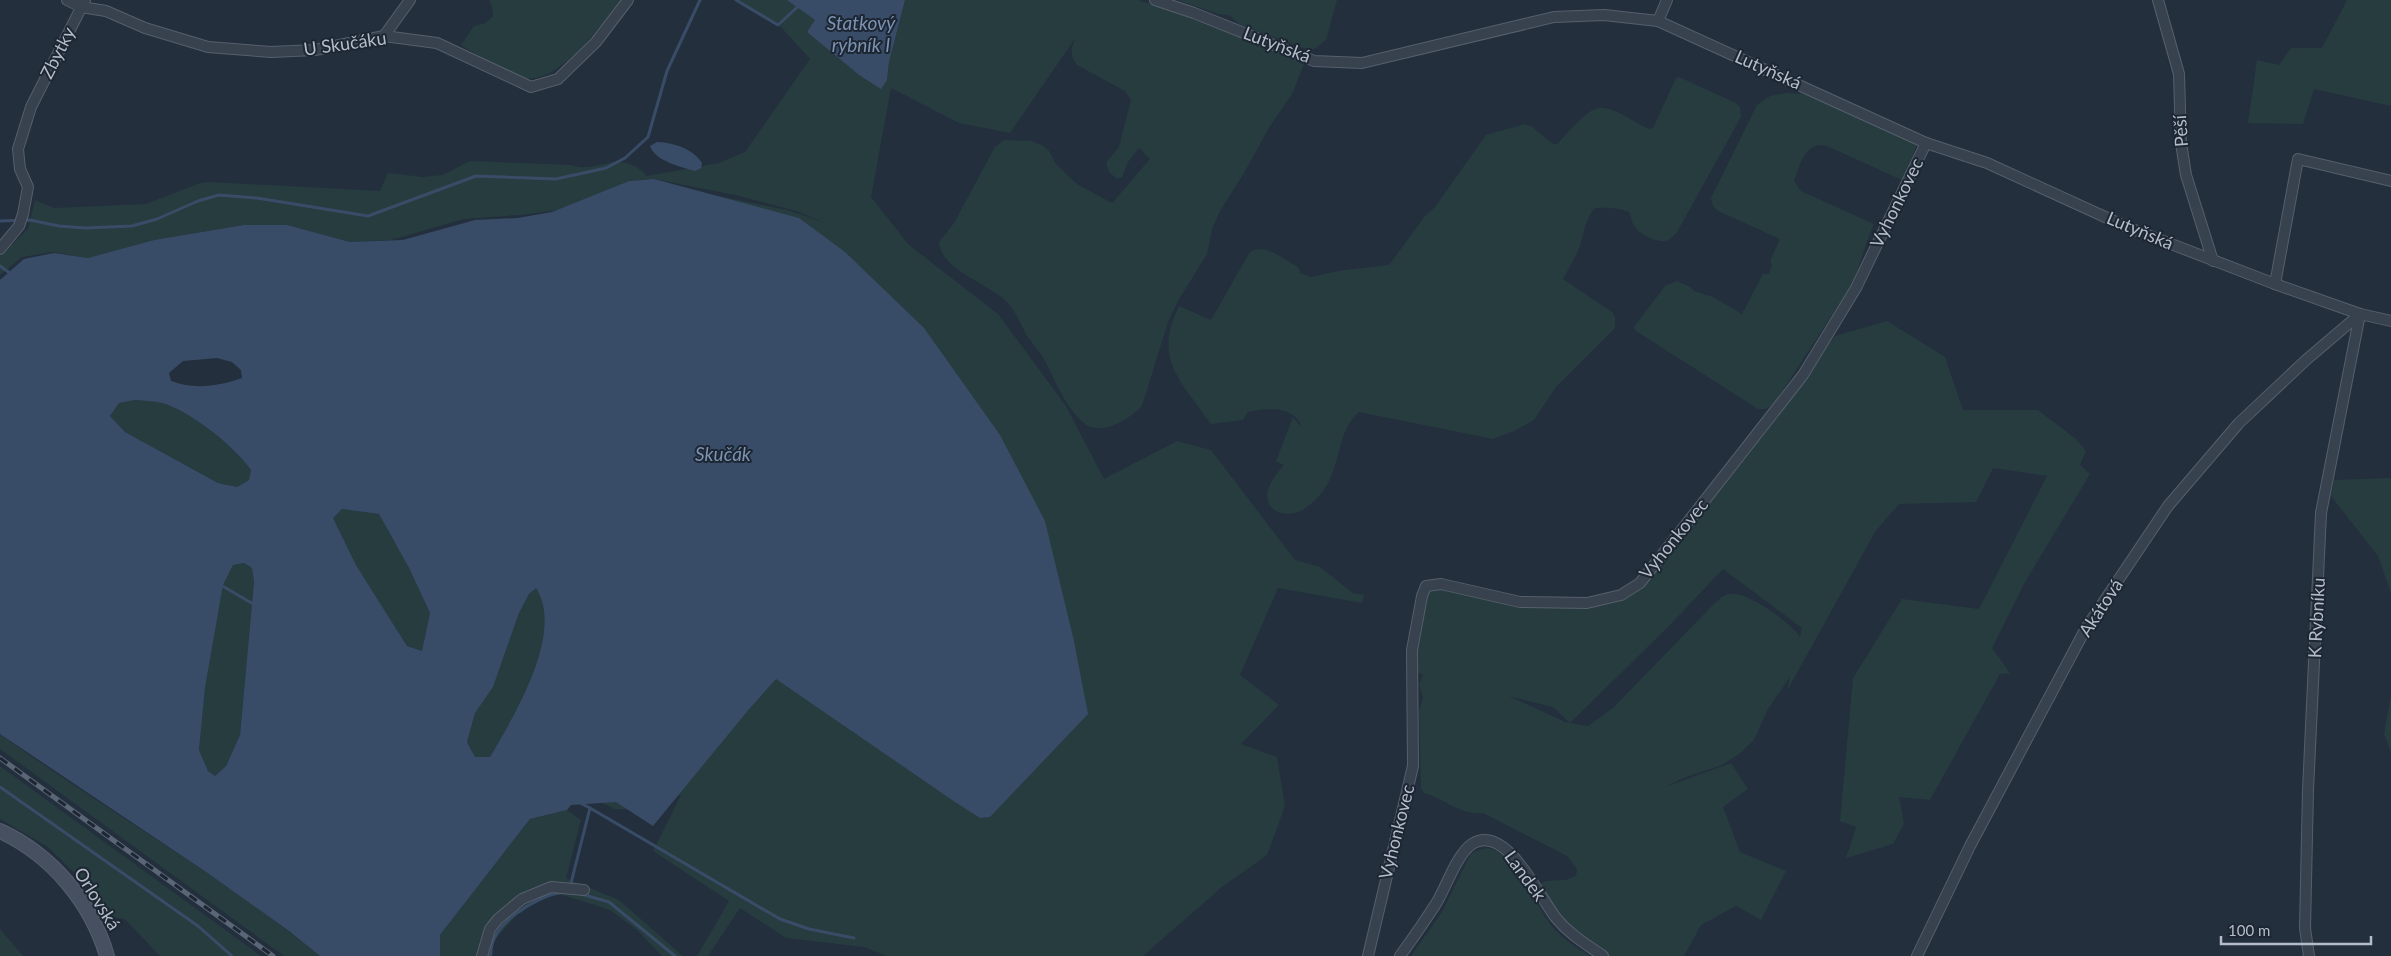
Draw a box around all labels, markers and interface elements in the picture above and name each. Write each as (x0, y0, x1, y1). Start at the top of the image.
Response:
water label: Statkový rybník I (827, 11, 896, 56)
street label: Lutyňská (1241, 21, 1314, 67)
street label: Zbytky (35, 23, 80, 82)
street label: U Skučáku (302, 26, 388, 60)
street label: Lutyňská (1732, 45, 1805, 93)
street label: Pěší (2168, 114, 2192, 148)
street label: Vyhonkovec (1865, 154, 1927, 251)
street label: Lutyňská (2104, 206, 2177, 254)
water label: Skučák (695, 442, 752, 465)
street label: Vyhonkovec (1634, 493, 1713, 583)
street label: Akátová (2073, 574, 2127, 641)
street label: K Rybníku (2303, 577, 2329, 659)
street label: Vyhonkovec (1374, 782, 1419, 882)
street label: Landek (1500, 846, 1552, 906)
street label: Orlovská (70, 863, 126, 934)
scale bar (2221, 914, 2371, 946)
text: 100 m (2228, 921, 2270, 939)

